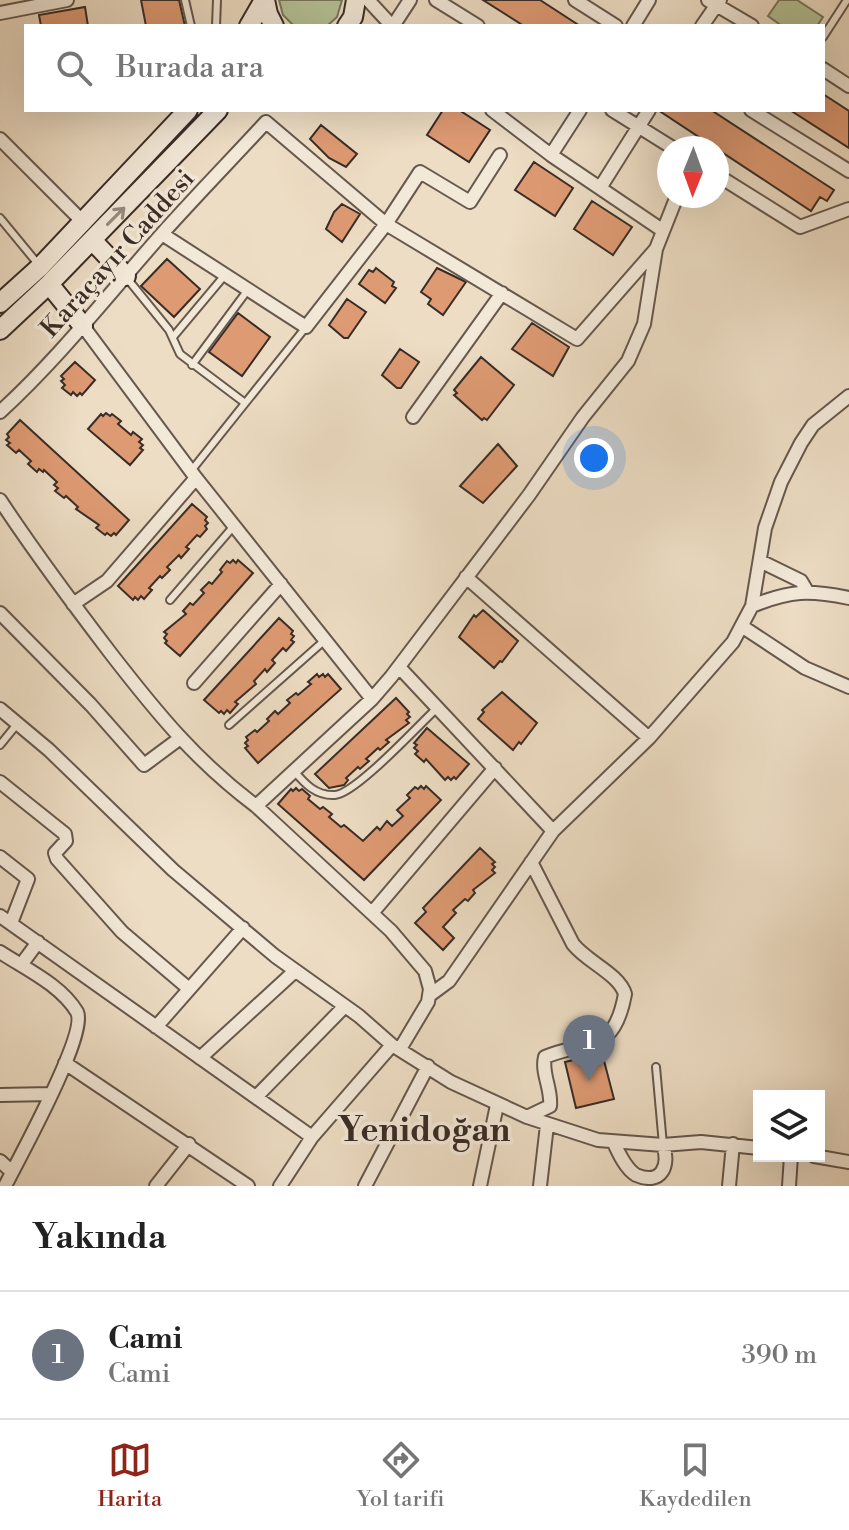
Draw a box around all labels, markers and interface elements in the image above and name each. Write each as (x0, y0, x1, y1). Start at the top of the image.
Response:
search box (24, 24, 825, 112)
icon: search (52, 46, 96, 90)
text: Burada ara (116, 49, 264, 87)
north arrow (657, 136, 729, 208)
street label: Karaçayır Caddesi (34, 163, 202, 344)
one-way arrow (106, 206, 125, 226)
your location (574, 438, 614, 478)
pin: 1 (563, 1015, 615, 1081)
map controls (753, 1090, 825, 1162)
button: layers (753, 1090, 825, 1162)
district label: Yenidoğan (338, 1110, 511, 1152)
text: Yakında (32, 1217, 166, 1259)
text: Cami (108, 1320, 182, 1358)
text: 1 (52, 1339, 64, 1371)
text: 390 m (742, 1339, 817, 1371)
text: Cami (108, 1358, 170, 1390)
tab: Harita (97, 1438, 162, 1513)
tab: Yol tarifi (357, 1438, 444, 1513)
tab: Kaydedilen (639, 1438, 752, 1513)

